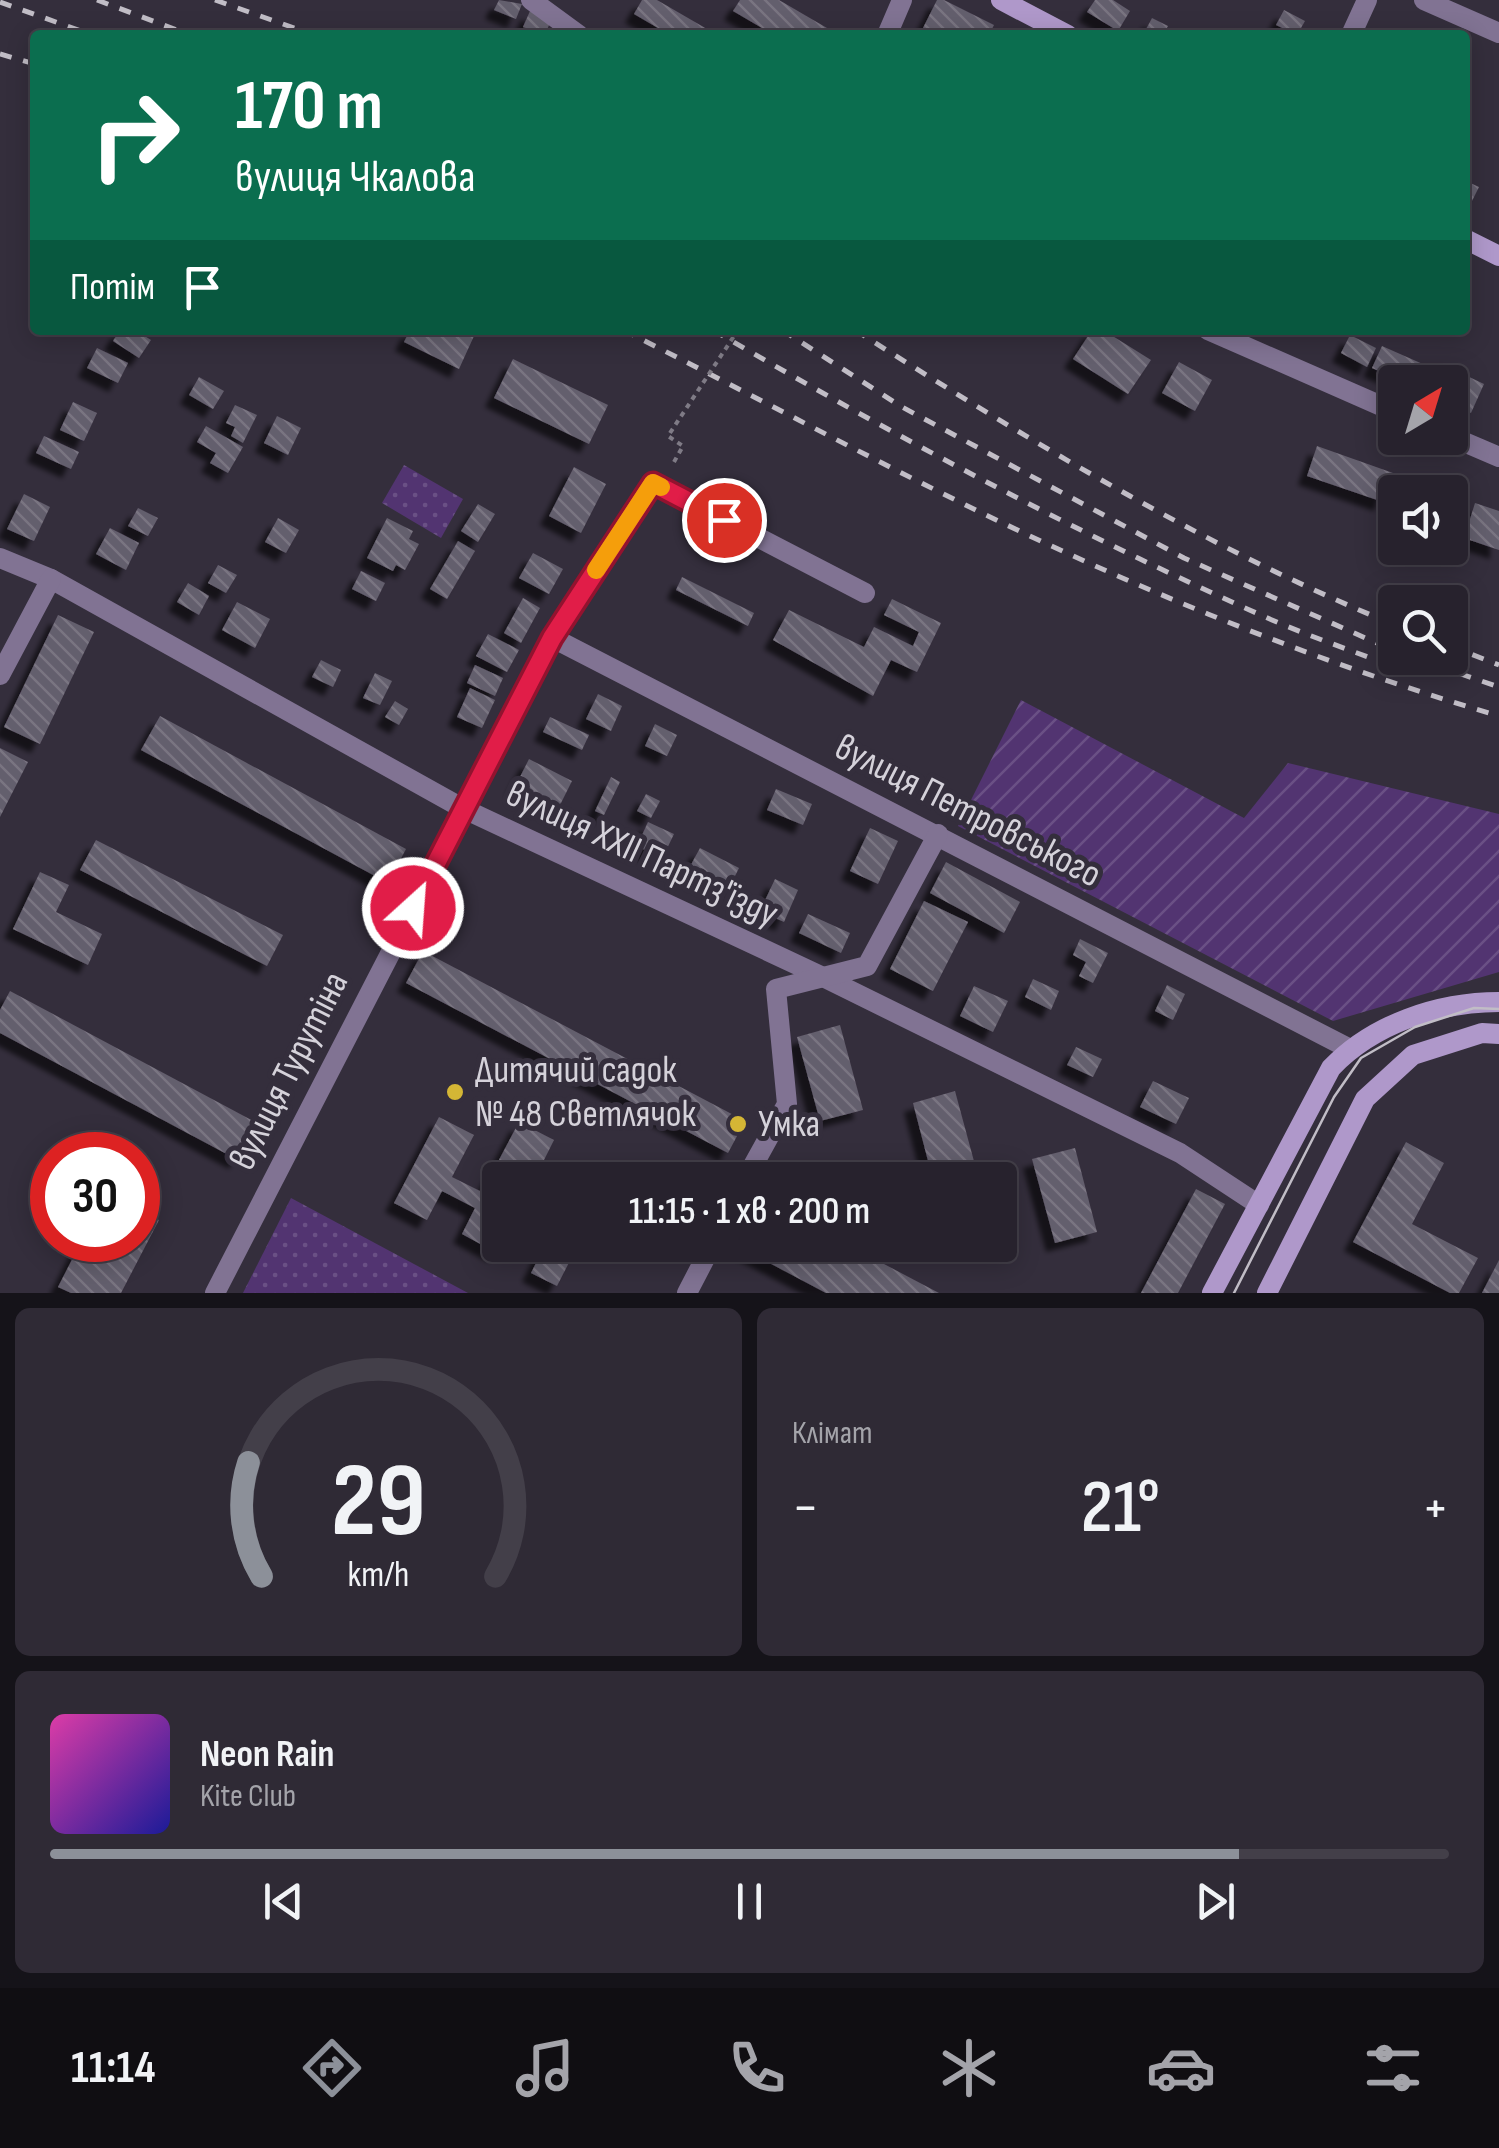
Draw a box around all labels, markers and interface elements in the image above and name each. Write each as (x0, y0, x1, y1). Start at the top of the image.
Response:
text: 170 m (235, 65, 383, 149)
icon: right (70, 70, 200, 200)
text: вулиця Чкалова (235, 150, 476, 205)
icon: arrive (175, 260, 230, 315)
text: Потім (70, 265, 155, 310)
north arrow (1378, 365, 1468, 455)
map controls (1378, 365, 1468, 675)
button: sound (1378, 475, 1468, 565)
pin (682, 478, 767, 563)
icon: arrive (697, 493, 752, 548)
button: search (1378, 585, 1468, 675)
street label: вулиця Петровського (828, 725, 1108, 897)
street label: вулиця XXII Партз'їзду (499, 771, 786, 937)
position arrow (361, 856, 465, 960)
street label: вулиця Турутіна (220, 964, 358, 1178)
place label: Дитячий садок № 48 Светлячок (475, 1048, 697, 1137)
marker: Дитячий садок № 48 Светлячок (444, 1081, 466, 1103)
place label: Умка (758, 1102, 820, 1147)
marker: Умка (727, 1113, 749, 1135)
speed limit sign: 30 (30, 1132, 160, 1262)
text: 11:15 · 1 хв · 200 m (629, 1189, 870, 1234)
text: Клімат (792, 1414, 873, 1453)
text: 29 (331, 1440, 426, 1565)
text: 21° (1081, 1463, 1160, 1554)
text: − (792, 1475, 819, 1542)
text: + (1422, 1475, 1449, 1542)
text: km/h (348, 1554, 409, 1597)
text: Neon Rain (200, 1732, 334, 1777)
text: Kite Club (200, 1777, 296, 1816)
icon: previous (256, 1874, 311, 1929)
icon: pause (722, 1874, 777, 1929)
icon: next (1188, 1874, 1243, 1929)
icon: directions (297, 2033, 367, 2103)
icon: music (510, 2033, 580, 2103)
icon: phone (722, 2033, 792, 2103)
icon: climate (934, 2033, 1004, 2103)
icon: car (1146, 2033, 1216, 2103)
icon: filters (1358, 2033, 1428, 2103)
text: 11:14 (71, 2041, 155, 2096)

